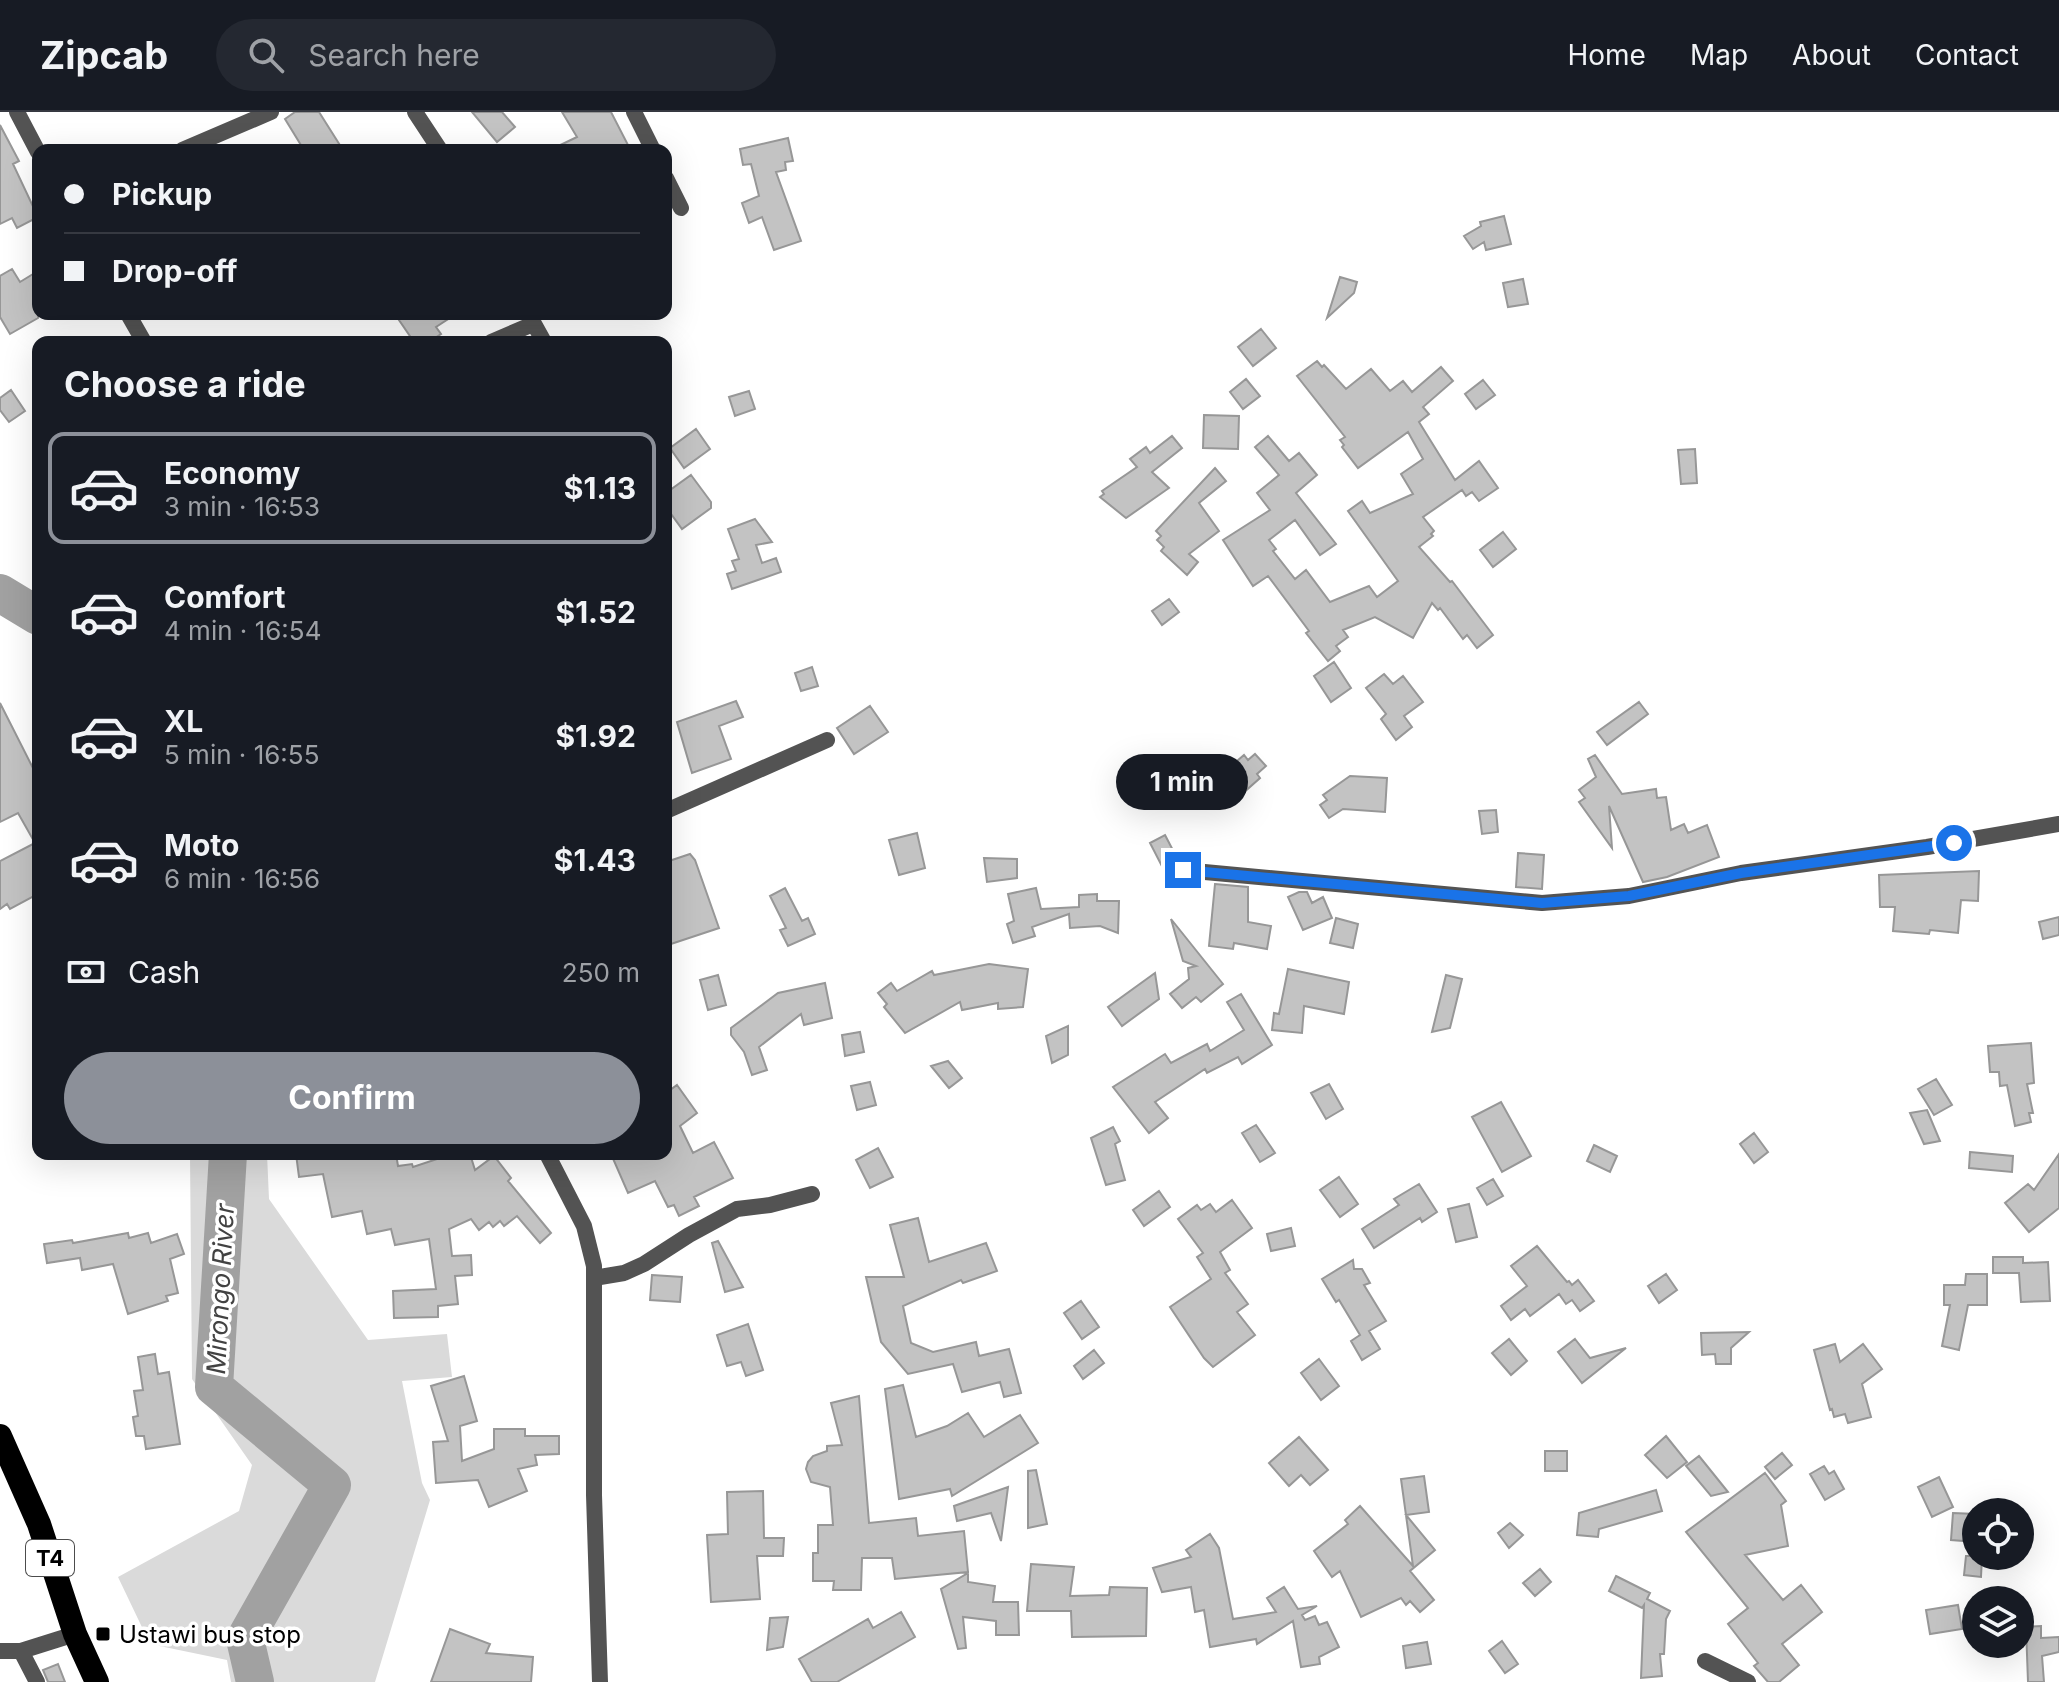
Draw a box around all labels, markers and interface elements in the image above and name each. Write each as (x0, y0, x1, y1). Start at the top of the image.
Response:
search box (216, 19, 776, 91)
text: Zipcab (40, 32, 168, 78)
icon: search (244, 33, 288, 77)
text: Search here (308, 37, 480, 73)
text: Home (1567, 38, 1646, 72)
text: Map (1690, 38, 1748, 72)
text: About (1792, 38, 1871, 72)
text: Contact (1915, 38, 2019, 72)
text: Pickup (112, 176, 212, 212)
text: Drop-off (112, 253, 238, 289)
text: Choose a ride (64, 362, 306, 406)
icon: car (68, 452, 140, 524)
text: Economy (164, 455, 300, 491)
text: $1.13 (564, 470, 636, 506)
text: 3 min · 16:53 (164, 491, 320, 522)
icon: car (68, 576, 140, 648)
text: Comfort (164, 579, 285, 615)
text: $1.52 (556, 594, 636, 630)
text: 4 min · 16:54 (164, 615, 321, 646)
icon: car (68, 700, 140, 772)
text: XL (164, 703, 203, 739)
text: $1.92 (555, 718, 636, 754)
text: 5 min · 16:55 (164, 739, 319, 770)
callout: 1 min (1117, 754, 1249, 810)
text: 1 min (1150, 766, 1214, 797)
icon: car (68, 824, 140, 896)
route start (1936, 825, 1972, 861)
text: Moto (164, 827, 239, 863)
text: $1.43 (554, 842, 636, 878)
route end (1165, 852, 1201, 888)
text: 6 min · 16:56 (164, 863, 320, 894)
icon: cash (64, 950, 108, 994)
text: Cash (128, 954, 200, 990)
text: 250 m (562, 957, 640, 988)
button: Confirm (64, 1052, 640, 1144)
water label: Mirongo River (200, 1202, 240, 1375)
map controls (1962, 1498, 2034, 1658)
button: locate (1962, 1498, 2034, 1570)
road number: T4 (26, 1540, 74, 1576)
button: layers (1962, 1586, 2034, 1658)
place label: Ustawi bus stop (119, 1620, 301, 1649)
marker: Ustawi bus stop (94, 1625, 112, 1643)

